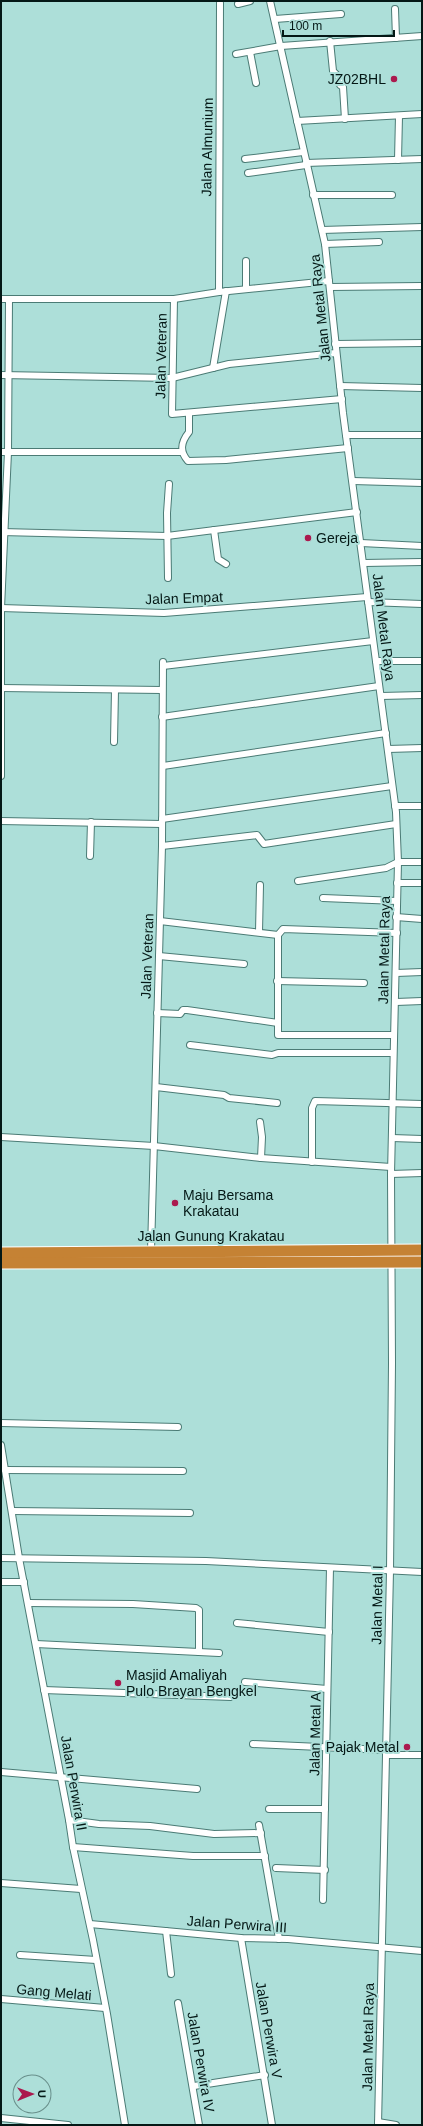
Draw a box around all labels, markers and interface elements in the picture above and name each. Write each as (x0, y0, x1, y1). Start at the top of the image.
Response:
scale bar (283, 12, 394, 38)
text: 100 m (289, 19, 322, 33)
place label: JZ02BHL (328, 71, 386, 87)
marker: JZ02BHL (389, 74, 399, 84)
street label: Jalan Almunium (198, 97, 216, 197)
street label: Jalan Metal Raya (306, 253, 334, 363)
street label: Jalan Veteran (152, 313, 170, 399)
place label: Gereja (316, 530, 358, 546)
marker: Gereja (303, 533, 313, 543)
street label: Jalan Metal Raya (369, 572, 399, 682)
street label: Jalan Empat (145, 589, 223, 607)
street label: Jalan Metal Raya (375, 896, 393, 1004)
street label: Jalan Veteran (138, 913, 156, 999)
place label: Maju Bersama Krakatau (183, 1187, 273, 1219)
marker: Maju Bersama Krakatau (170, 1198, 180, 1208)
street label: Jalan Gunung Krakatau (137, 1228, 285, 1244)
street label: Jalan Metal I (368, 1565, 386, 1645)
place label: Masjid Amaliyah Pulo Brayan Bengkel (126, 1667, 257, 1699)
marker: Masjid Amaliyah Pulo Brayan Bengkel (113, 1678, 123, 1688)
street label: Jalan Metal A (306, 1691, 324, 1776)
street label: Jalan Perwira II (58, 1734, 90, 1832)
place label: Pajak Metal (326, 1739, 399, 1755)
marker: Pajak Metal (402, 1742, 412, 1752)
street label: Jalan Perwira III (186, 1913, 288, 1935)
street label: Jalan Perwira V (253, 1980, 286, 2080)
street label: Gang Melati (16, 1981, 92, 2003)
street label: Jalan Metal Raya (359, 1983, 377, 2091)
street label: Jalan Perwira IV (184, 2010, 218, 2114)
north arrow (12, 2074, 52, 2114)
text: U (36, 2090, 48, 2098)

